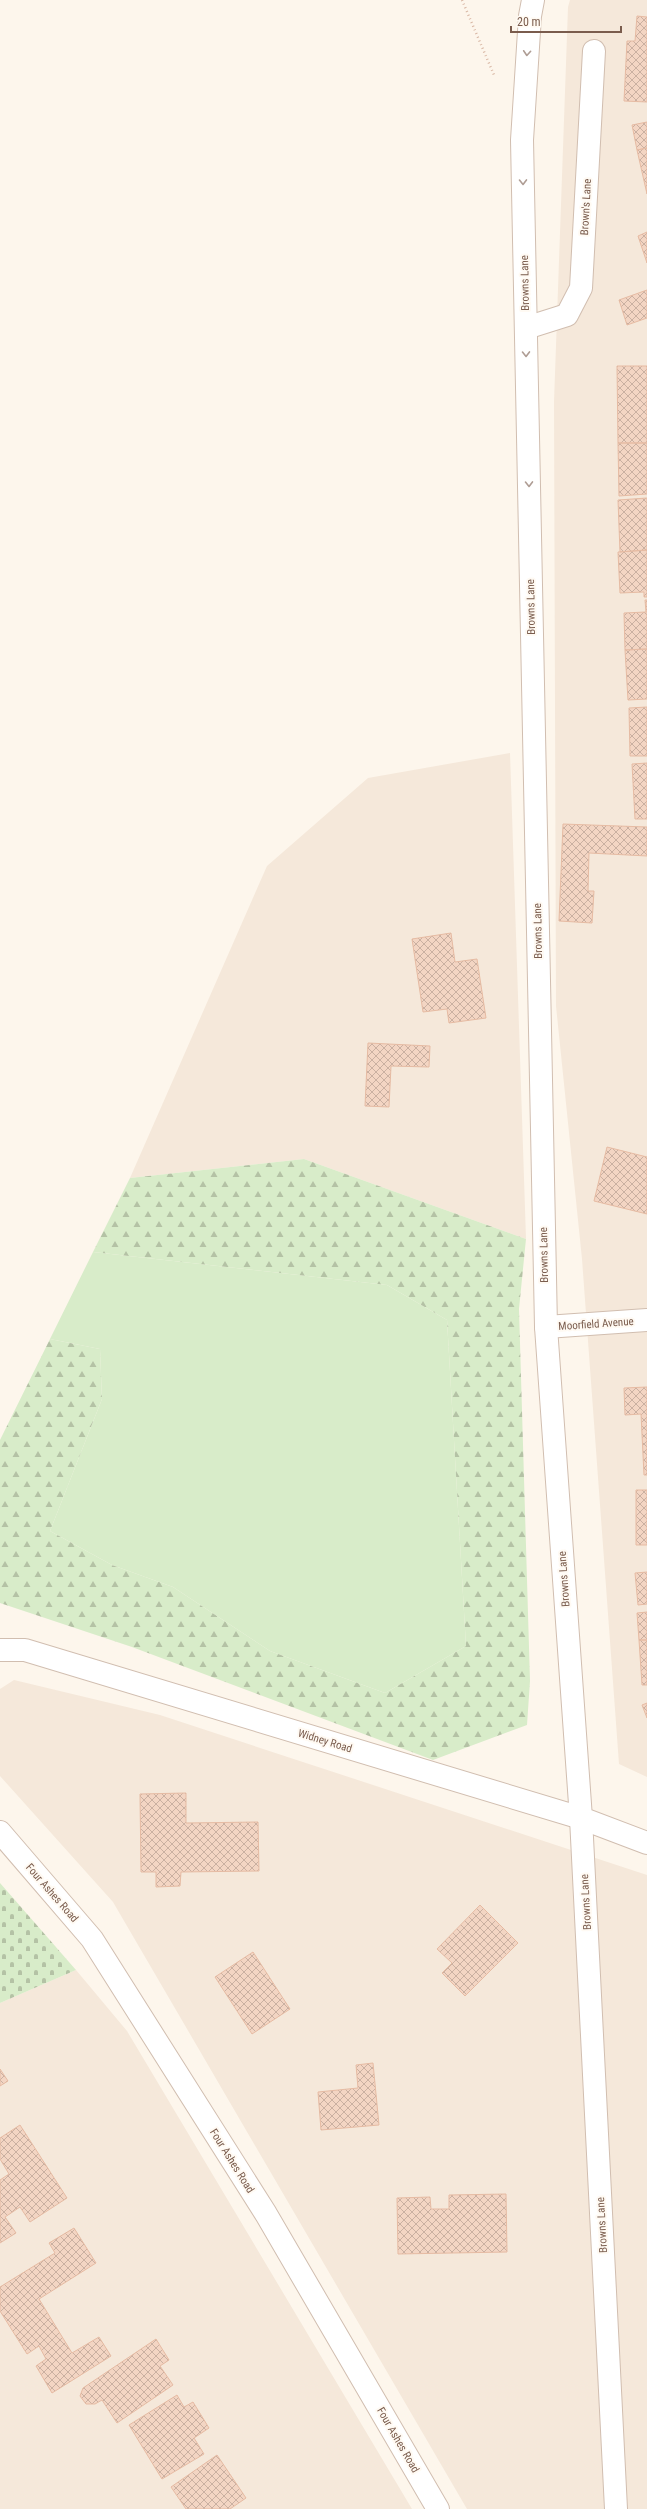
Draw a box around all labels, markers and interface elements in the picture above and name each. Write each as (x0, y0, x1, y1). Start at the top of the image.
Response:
scale bar (511, 8, 621, 34)
text: 20 m (517, 15, 541, 29)
one-way arrow (523, 50, 532, 56)
street label: Brown's Lane (578, 178, 594, 236)
one-way arrow (519, 179, 527, 185)
street label: Browns Lane (518, 255, 532, 311)
one-way arrow (522, 351, 530, 357)
one-way arrow (525, 481, 533, 487)
street label: Browns Lane (524, 579, 538, 635)
street label: Browns Lane (531, 903, 545, 959)
street label: Browns Lane (537, 1227, 551, 1283)
street label: Moorfield Avenue (558, 1315, 634, 1333)
street label: Browns Lane (556, 1551, 572, 1607)
street label: Widney Road (296, 1727, 354, 1755)
street label: Four Ashes Road (23, 1861, 81, 1925)
street label: Browns Lane (578, 1874, 594, 1930)
street label: Four Ashes Road (207, 2126, 257, 2196)
street label: Browns Lane (594, 2197, 610, 2253)
street label: Four Ashes Road (374, 2405, 422, 2475)

